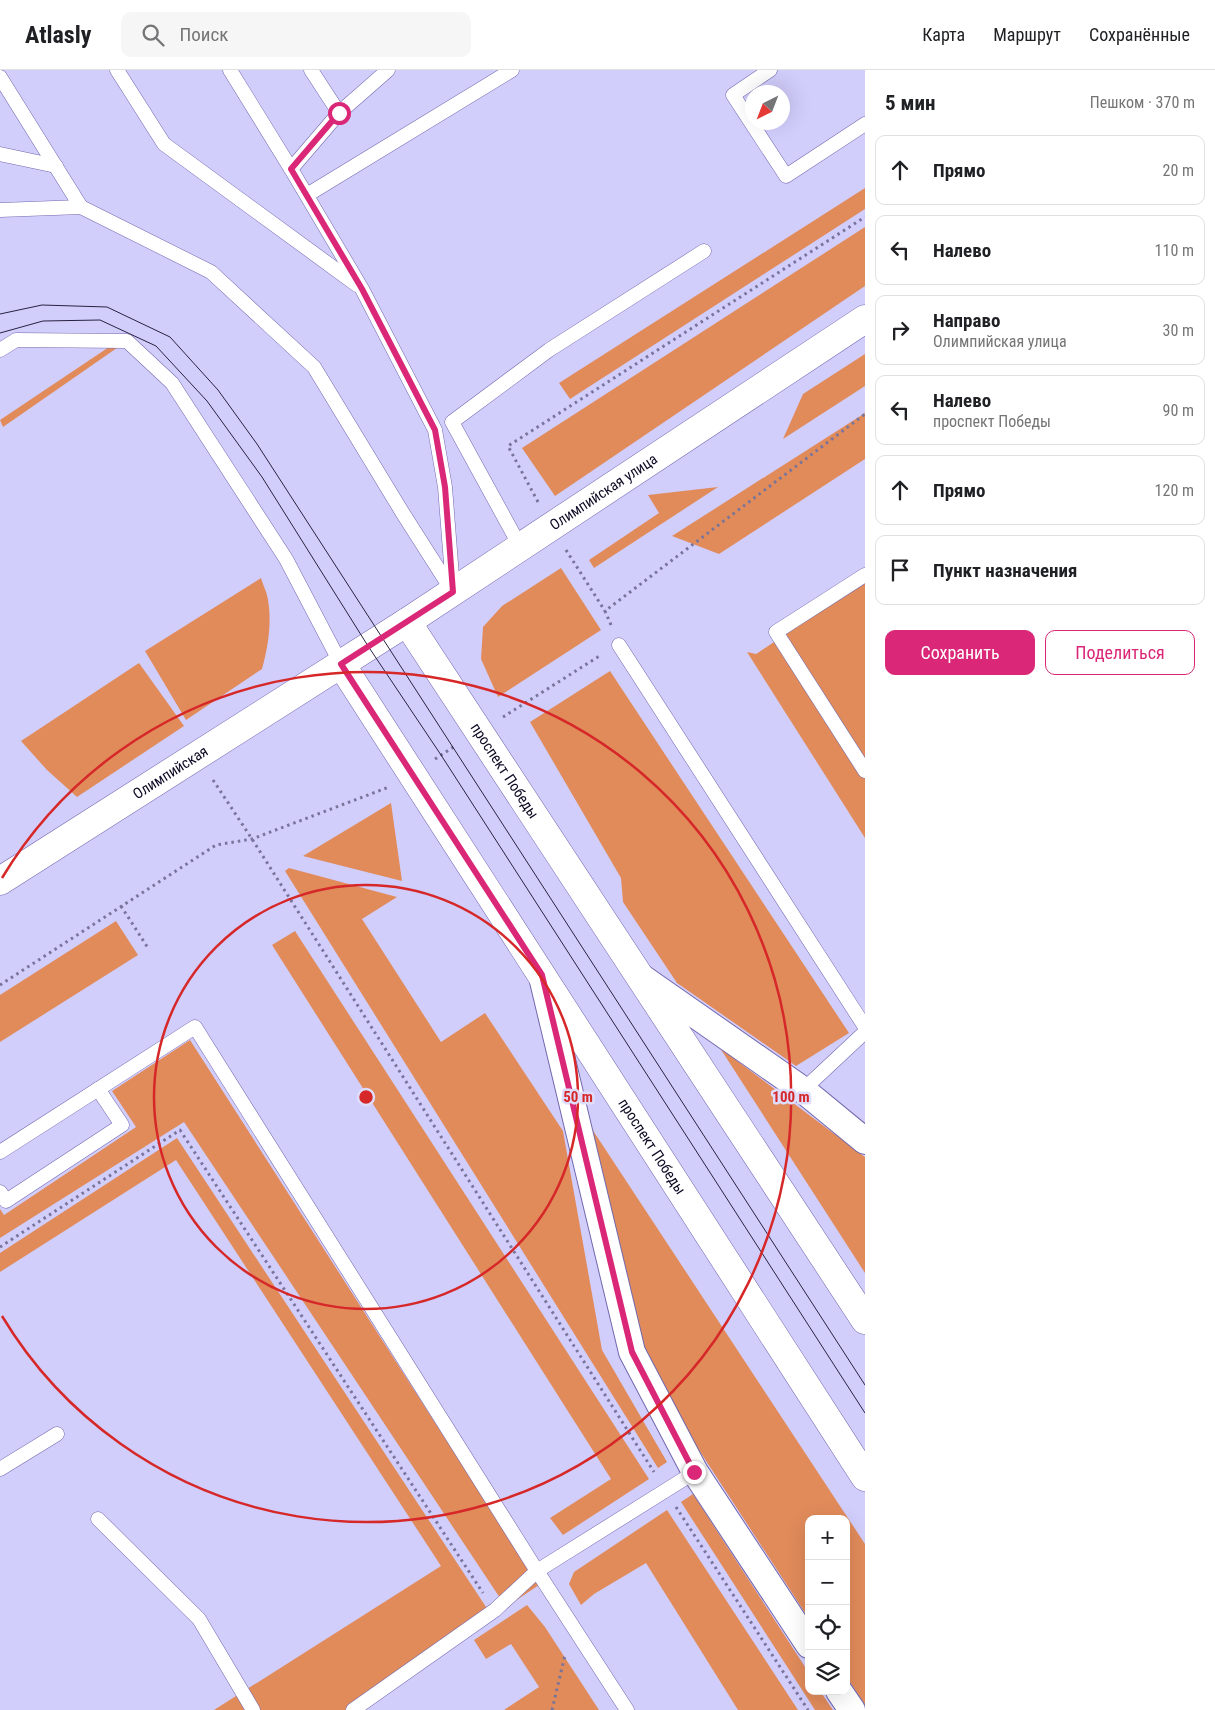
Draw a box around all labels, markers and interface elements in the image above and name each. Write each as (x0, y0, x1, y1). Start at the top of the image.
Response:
search box (121, 12, 471, 57)
text: Atlasly (25, 21, 91, 49)
icon: search (139, 21, 167, 49)
text: Поиск (179, 23, 228, 46)
text: Карта (922, 24, 965, 45)
text: Маршрут (993, 24, 1061, 45)
text: Сохранённые (1089, 24, 1190, 45)
north arrow (745, 85, 790, 130)
text: 5 мин (885, 91, 935, 115)
text: Пешком · 370 m (1090, 93, 1195, 112)
route start (328, 102, 351, 125)
icon: ahead (886, 156, 914, 184)
text: Прямо (933, 159, 986, 182)
text: 20 m (1162, 161, 1194, 180)
icon: left (886, 236, 914, 264)
text: Налево (933, 239, 991, 262)
text: 110 m (1155, 241, 1194, 260)
text: Направо (933, 309, 1000, 332)
icon: right (886, 316, 914, 344)
text: 30 m (1162, 321, 1194, 340)
text: Олимпийская улица (933, 332, 1067, 351)
text: Налево (933, 389, 991, 412)
icon: left (886, 396, 914, 424)
text: 90 m (1162, 401, 1194, 420)
text: проспект Победы (933, 412, 1051, 431)
street label: Олимпийская улица (546, 450, 661, 534)
icon: ahead (886, 476, 914, 504)
text: Прямо (933, 479, 986, 502)
text: 120 m (1155, 481, 1194, 500)
icon: arrive (886, 556, 914, 584)
text: Пункт назначения (933, 559, 1077, 582)
button: Сохранить (885, 630, 1035, 675)
button: Поделиться (1045, 630, 1195, 675)
street label: проспект Победы (467, 720, 543, 822)
street label: Олимпийская (130, 742, 211, 803)
centre of rings (357, 1088, 375, 1106)
text: 50 m (563, 1088, 593, 1106)
text: 100 m (772, 1088, 810, 1106)
street label: проспект Победы (614, 1095, 690, 1198)
route end (683, 1461, 706, 1484)
map controls (805, 1515, 850, 1695)
button: + (805, 1515, 850, 1560)
button: − (805, 1560, 850, 1605)
button: locate (805, 1605, 850, 1650)
button: layers (805, 1650, 850, 1695)

